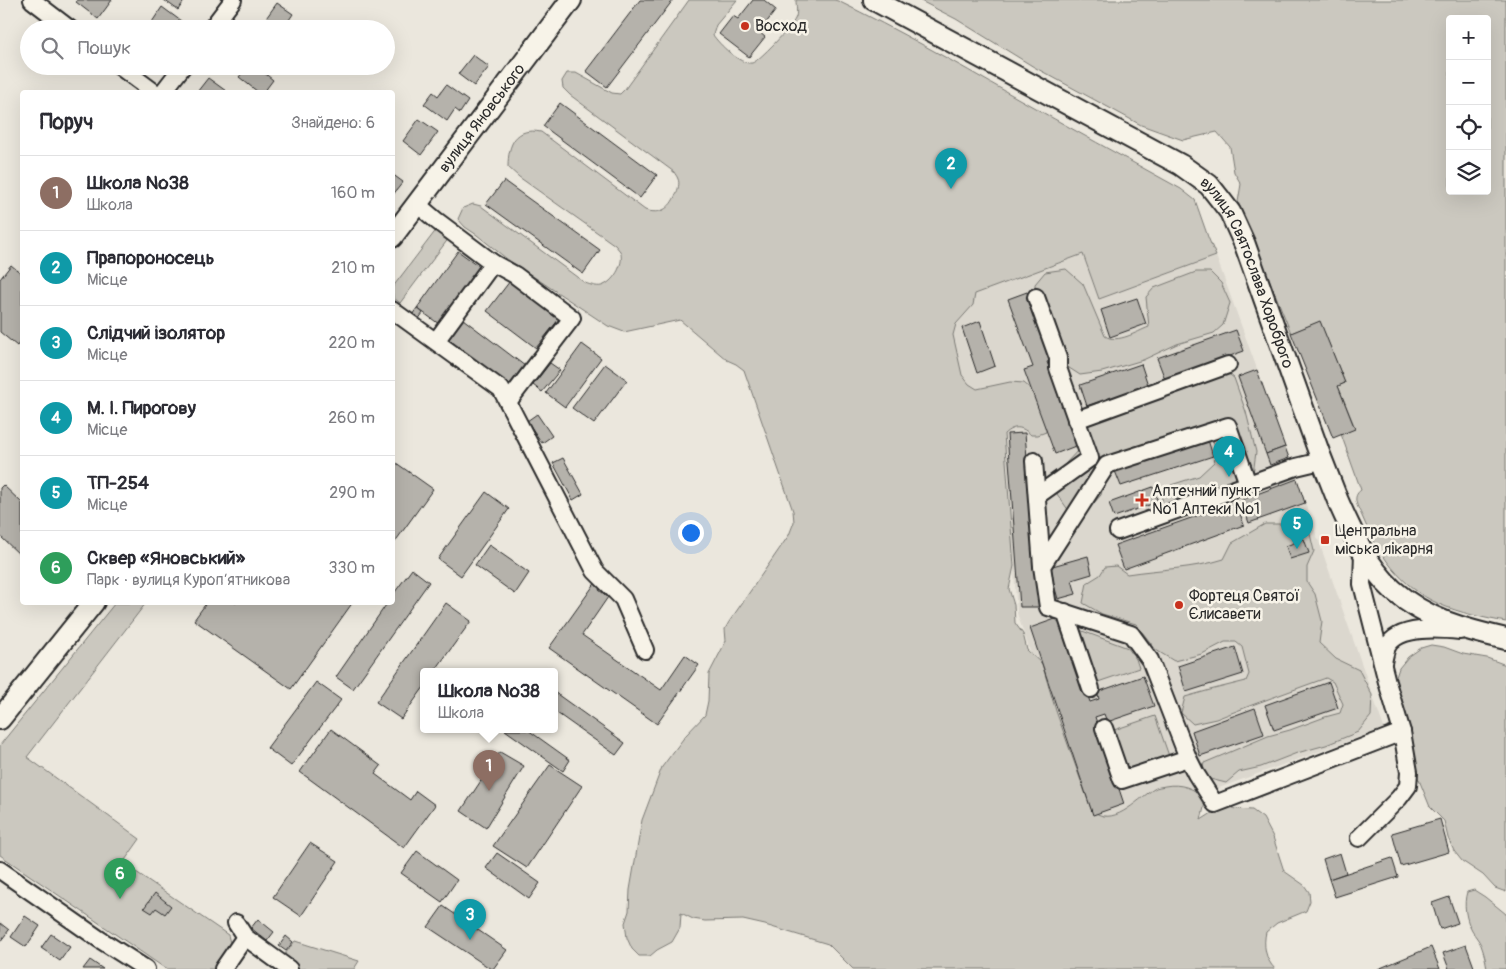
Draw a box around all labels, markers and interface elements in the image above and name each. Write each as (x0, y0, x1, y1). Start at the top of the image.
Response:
map controls (1446, 15, 1491, 195)
button: + (1446, 15, 1491, 60)
place label: Восход (755, 16, 807, 36)
search box (20, 20, 395, 75)
marker: Восход (739, 20, 751, 32)
icon: search (38, 34, 66, 62)
text: Пошук (78, 36, 131, 60)
street label: вулиця Яновського (434, 59, 530, 177)
button: − (1446, 60, 1491, 105)
button: locate (1446, 105, 1491, 150)
text: Поруч (40, 109, 93, 136)
text: Знайдено: 6 (291, 113, 375, 133)
pin: 2 (935, 148, 967, 189)
button: layers (1446, 150, 1491, 195)
text: Школа №38 (87, 171, 189, 195)
street label: вулиця Святослава Хороброго (1196, 172, 1298, 371)
text: 1 (53, 183, 59, 203)
text: 160 m (331, 183, 375, 203)
text: Школа (87, 195, 133, 215)
text: Прапороносець (87, 246, 215, 270)
text: 2 (52, 258, 60, 278)
text: 210 m (331, 258, 375, 278)
text: Місце (87, 270, 127, 290)
text: Слідчий ізолятор (87, 321, 225, 345)
text: 3 (52, 333, 60, 353)
text: 220 m (329, 333, 375, 353)
text: Місце (87, 345, 127, 365)
text: М. І. Пирогову (87, 396, 196, 420)
text: 4 (51, 408, 61, 428)
text: 260 m (328, 408, 375, 428)
text: Місце (87, 420, 127, 440)
pin: 4 (1213, 436, 1245, 477)
text: ТП-254 (87, 471, 149, 495)
place label: Аптечний пункт №1 Аптеки №1 (1152, 481, 1260, 519)
text: 5 (52, 483, 60, 503)
text: 290 m (329, 483, 375, 503)
marker: Аптечний пункт №1 Аптеки №1 (1136, 494, 1148, 506)
text: Місце (87, 495, 127, 515)
pin: 5 (1281, 508, 1313, 549)
your location (678, 520, 704, 546)
place label: Центральна міська лікарня (1335, 521, 1433, 559)
marker: Центральна міська лікарня (1319, 534, 1331, 546)
text: Сквер «Яновський» (87, 546, 245, 570)
text: 6 (51, 558, 61, 578)
text: 330 m (329, 558, 375, 578)
text: Парк · вулиця Куропʼятникова (87, 570, 290, 590)
place label: Фортеця Святої Єлисавети (1189, 586, 1300, 624)
marker: Фортеця Святої Єлисавети (1173, 599, 1185, 611)
popup (420, 668, 558, 733)
text: Школа №38 (438, 679, 540, 703)
text: Школа (438, 703, 484, 723)
pin: 1 (473, 750, 505, 791)
pin: 6 (104, 858, 136, 899)
pin: 3 (454, 899, 486, 940)

